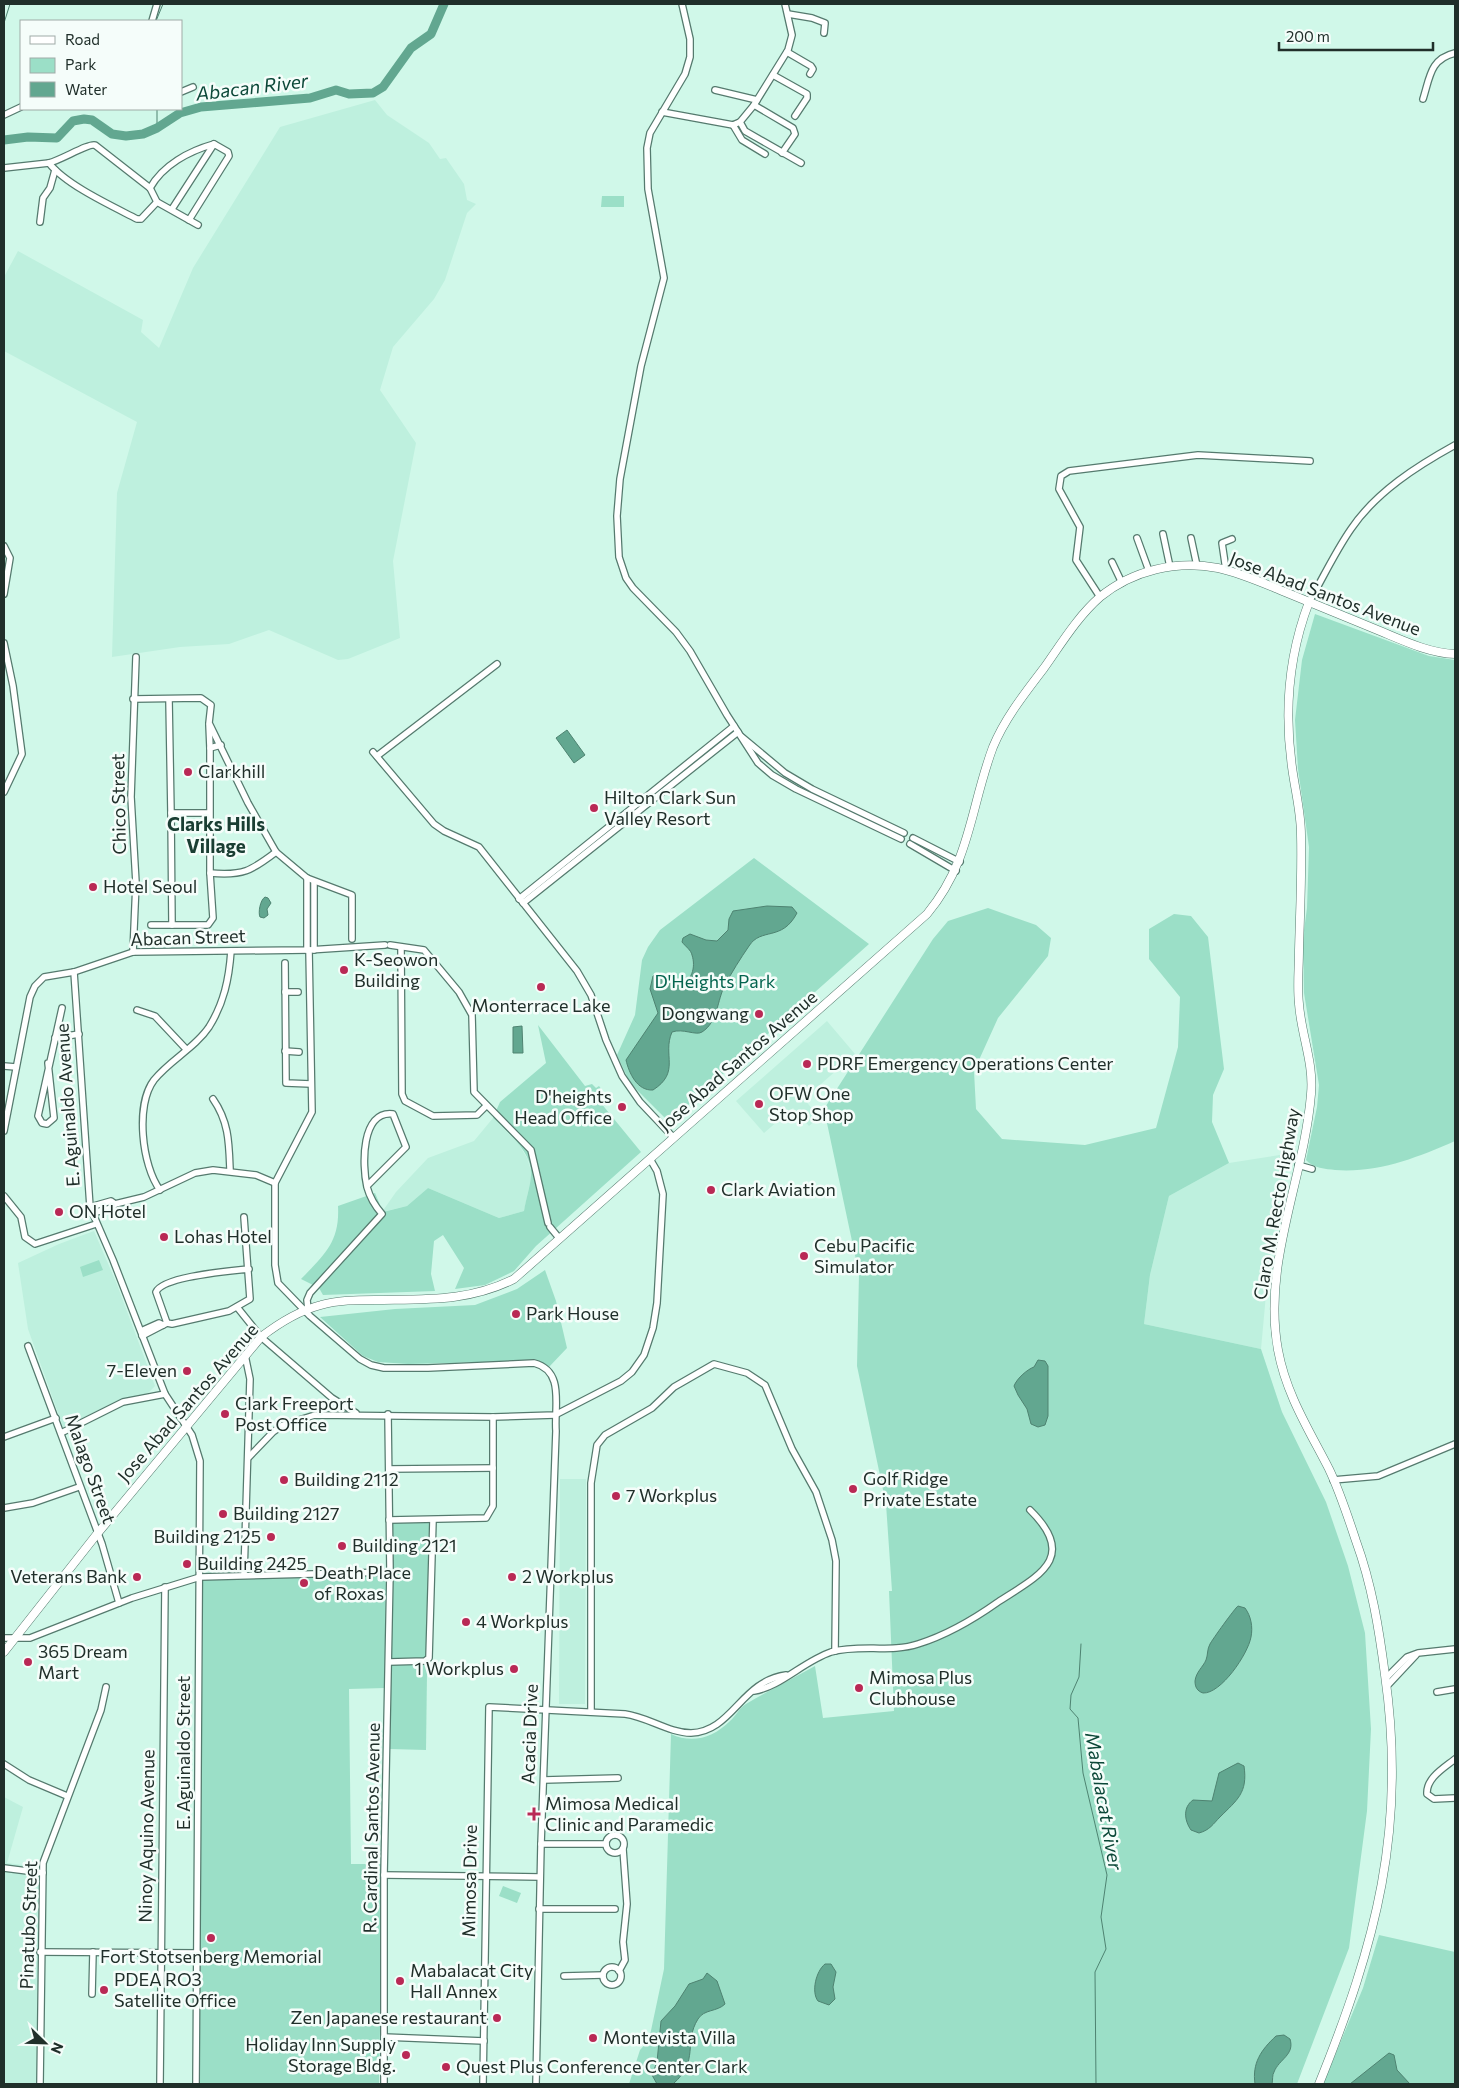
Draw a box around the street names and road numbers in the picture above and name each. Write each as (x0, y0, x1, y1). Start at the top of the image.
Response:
street label: Jose Abad Santos Avenue (1227, 546, 1424, 640)
street label: Chico Street (106, 753, 130, 855)
street label: Abacan Street (130, 924, 246, 950)
street label: Jose Abad Santos Avenue (654, 985, 821, 1135)
street label: E. Aguinaldo Avenue (50, 1023, 84, 1188)
street label: Claro M. Recto Highway (1248, 1106, 1304, 1301)
street label: Jose Abad Santos Avenue (112, 1319, 262, 1486)
street label: Malago Street (61, 1411, 121, 1527)
street label: E. Aguinaldo Street (172, 1676, 194, 1830)
street label: Acacia Drive (516, 1684, 542, 1784)
street label: R. Cardinal Santos Avenue (358, 1722, 384, 1934)
street label: Ninoy Aquino Avenue (133, 1749, 159, 1923)
street label: Mimosa Drive (457, 1824, 481, 1938)
street label: Pinatubo Street (15, 1860, 41, 1990)

